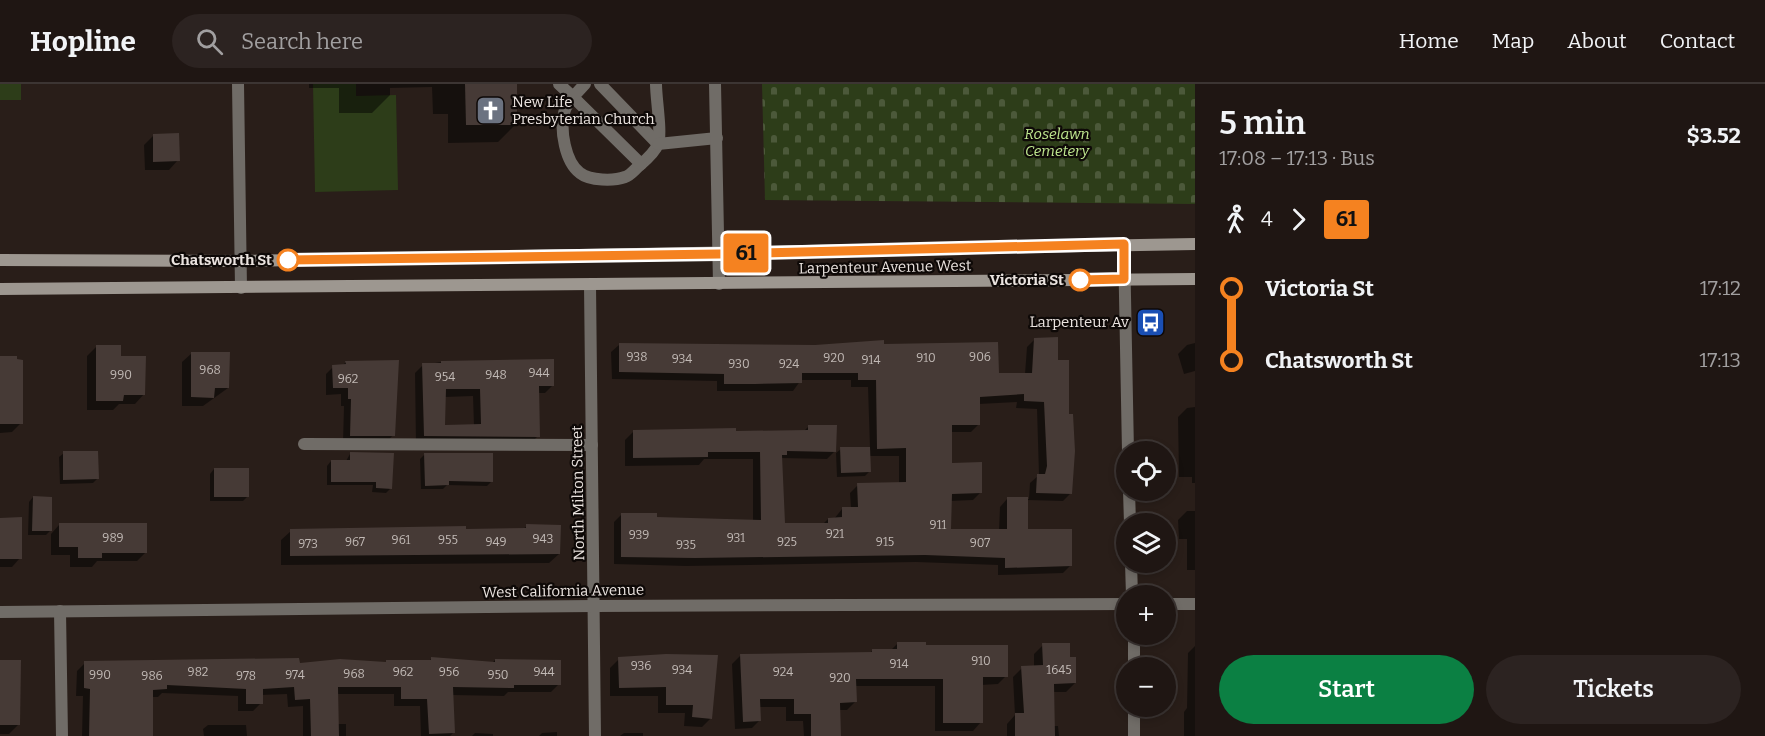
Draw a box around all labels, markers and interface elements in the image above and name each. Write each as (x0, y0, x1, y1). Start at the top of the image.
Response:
search box (172, 14, 592, 68)
text: Hopline (30, 25, 136, 58)
icon: search (193, 25, 226, 58)
text: Search here (241, 28, 363, 55)
text: Home (1399, 28, 1459, 54)
text: Map (1492, 28, 1534, 54)
text: About (1567, 28, 1627, 54)
text: Contact (1660, 28, 1735, 54)
place label: New Life Presbyterian Church (512, 93, 655, 128)
church icon: New Life Presbyterian Church (475, 95, 507, 127)
text: 5 min (1219, 103, 1306, 143)
text: $3.52 (1687, 122, 1741, 149)
park label: Roselawn Cemetery (1024, 125, 1090, 160)
text: 17:08 – 17:13 · Bus (1219, 146, 1375, 170)
icon: walk (1219, 203, 1252, 236)
icon: forward (1282, 203, 1315, 236)
text: 61 (1336, 206, 1357, 232)
text: 4 (1261, 207, 1273, 231)
line badge: 61 (719, 234, 773, 272)
text: 61 (735, 240, 757, 266)
marker: Chatsworth St (277, 249, 299, 271)
place label: Chatsworth St (171, 251, 272, 269)
street label: Larpenteur Avenue West (799, 256, 972, 278)
marker: Victoria St (1069, 269, 1091, 291)
place label: Victoria St (990, 271, 1064, 289)
text: Victoria St (1265, 275, 1374, 302)
text: 17:12 (1700, 276, 1741, 300)
bus stop icon: Larpenteur Av (1134, 306, 1166, 338)
place label: Larpenteur Av (1029, 313, 1129, 331)
text: Chatsworth St (1265, 347, 1413, 374)
text: 17:13 (1699, 348, 1741, 372)
house number: 938 (627, 350, 647, 364)
house number: 906 (969, 350, 991, 364)
house number: 920 (823, 351, 845, 365)
house number: 910 (916, 351, 936, 365)
house number: 934 (672, 352, 692, 366)
house number: 914 (862, 353, 880, 367)
house number: 930 (728, 357, 750, 371)
house number: 924 (779, 357, 799, 371)
house number: 968 (199, 363, 221, 377)
house number: 944 (528, 366, 550, 380)
house number: 990 (110, 368, 132, 382)
house number: 948 (485, 368, 507, 382)
house number: 954 (435, 370, 455, 384)
house number: 962 (338, 372, 358, 386)
street label: North Milton Street (568, 425, 588, 561)
map controls (1116, 441, 1176, 717)
button: locate (1116, 441, 1176, 501)
button: layers (1116, 513, 1176, 573)
house number: 911 (930, 518, 947, 532)
house number: 921 (826, 527, 844, 541)
house number: 939 (629, 528, 649, 542)
house number: 989 (102, 531, 124, 545)
house number: 931 (727, 531, 745, 545)
house number: 943 (533, 532, 554, 546)
house number: 961 (392, 533, 411, 547)
house number: 955 (438, 533, 458, 547)
house number: 967 (345, 535, 365, 549)
house number: 949 (485, 535, 507, 549)
house number: 925 (777, 535, 797, 549)
house number: 915 (876, 535, 894, 549)
house number: 907 (970, 536, 990, 550)
house number: 973 (298, 537, 318, 551)
house number: 935 (676, 538, 696, 552)
street label: West California Avenue (482, 581, 644, 601)
button: + (1116, 585, 1176, 645)
house number: 910 (971, 654, 991, 668)
button: Start (1219, 655, 1474, 724)
button: Tickets (1486, 655, 1741, 724)
house number: 914 (890, 657, 908, 671)
button: − (1116, 657, 1176, 717)
house number: 936 (631, 659, 651, 673)
house number: 934 (672, 663, 692, 677)
house number: 1645 (1046, 663, 1072, 677)
house number: 982 (188, 665, 208, 679)
house number: 962 (393, 665, 413, 679)
house number: 956 (439, 665, 459, 679)
house number: 944 (533, 665, 555, 679)
house number: 924 (773, 665, 793, 679)
house number: 968 (343, 667, 365, 681)
house number: 990 (89, 668, 111, 682)
house number: 974 (285, 668, 305, 682)
house number: 950 (487, 668, 509, 682)
house number: 986 (141, 669, 163, 683)
house number: 978 (236, 669, 256, 683)
house number: 920 (829, 671, 851, 685)

